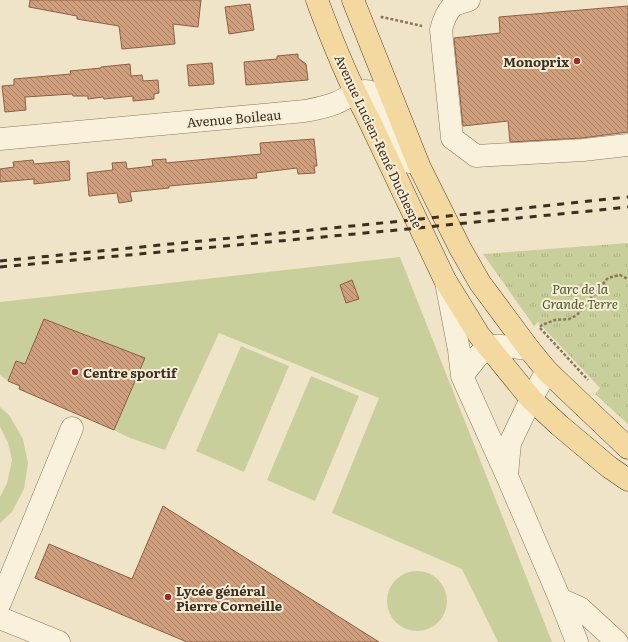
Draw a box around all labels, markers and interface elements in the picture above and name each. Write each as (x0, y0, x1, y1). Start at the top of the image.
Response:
street label: Avenue Lucien-René Duchesne (330, 51, 428, 231)
place label: Monoprix (503, 52, 569, 71)
marker: Monoprix (572, 56, 582, 66)
street label: Avenue Boileau (186, 104, 282, 132)
park label: Parc de la Grande Terre (542, 279, 618, 313)
place label: Centre sportif (83, 363, 178, 382)
marker: Centre sportif (70, 367, 80, 377)
place label: Lycée général Pierre Corneille (176, 581, 282, 615)
marker: Lycée général Pierre Corneille (163, 592, 173, 602)

